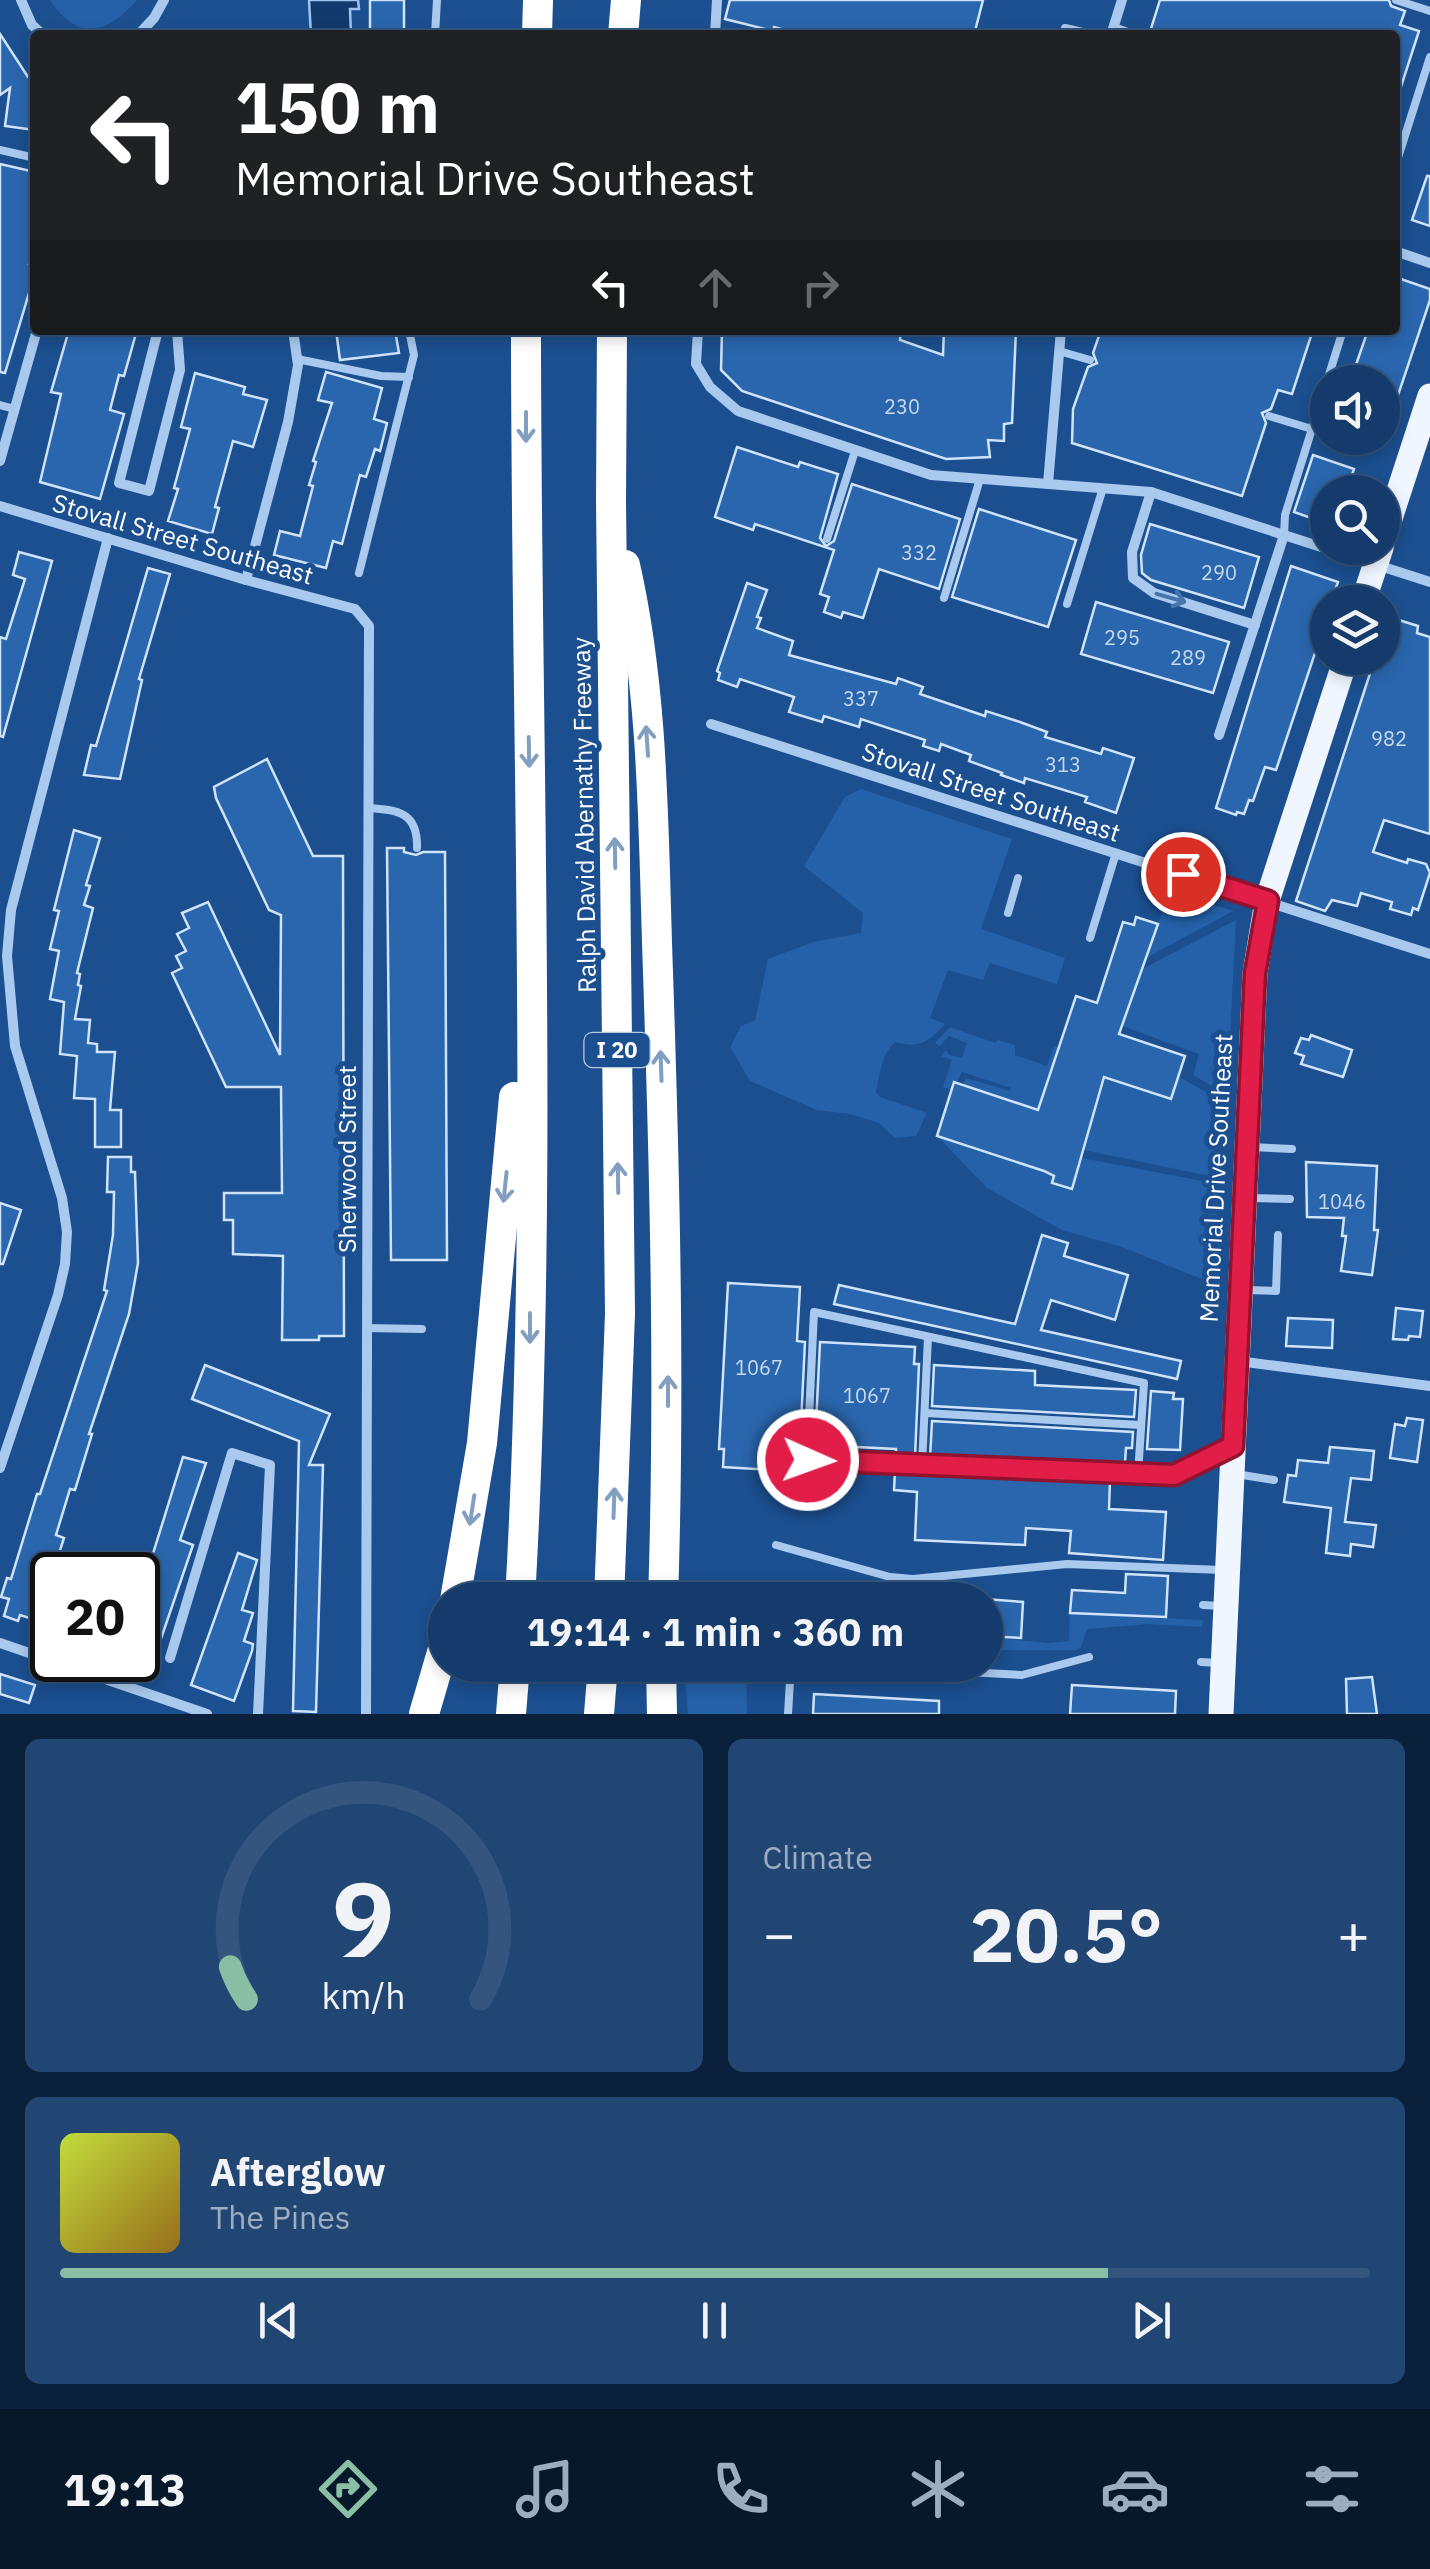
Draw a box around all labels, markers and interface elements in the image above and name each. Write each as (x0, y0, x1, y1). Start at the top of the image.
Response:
text: 150 m (235, 61, 440, 152)
icon: left (70, 70, 200, 200)
text: Memorial Drive Southeast (235, 149, 755, 207)
icon: left (583, 260, 638, 315)
icon: ahead (688, 260, 743, 315)
icon: right (793, 260, 848, 315)
map controls (1310, 365, 1400, 675)
button: sound (1310, 365, 1400, 455)
house number: 230 (884, 393, 920, 420)
one-way arrow (516, 410, 536, 443)
button: search (1310, 475, 1400, 565)
street label: Stovall Street Southeast (49, 485, 317, 592)
house number: 332 (901, 539, 937, 566)
house number: 290 (1201, 559, 1237, 586)
button: layers (1310, 585, 1400, 675)
one-way arrow (1154, 590, 1186, 608)
house number: 295 (1104, 624, 1140, 651)
street label: Ralph David Abernathy Freeway (564, 636, 603, 993)
house number: 289 (1170, 644, 1206, 671)
house number: 337 (843, 685, 879, 712)
house number: 982 (1371, 725, 1407, 752)
one-way arrow (637, 726, 656, 758)
street label: Stovall Street Southeast (858, 734, 1125, 849)
one-way arrow (520, 736, 538, 768)
house number: 313 (1045, 751, 1081, 778)
pin (1141, 832, 1226, 917)
one-way arrow (605, 837, 624, 869)
icon: arrive (1156, 847, 1211, 902)
road number: I 20 (584, 1033, 650, 1067)
street label: Memorial Drive Southeast (1191, 1033, 1240, 1323)
one-way arrow (651, 1051, 670, 1083)
street label: Sherwood Street (330, 1065, 363, 1253)
one-way arrow (609, 1162, 628, 1194)
one-way arrow (495, 1170, 514, 1202)
house number: 1046 (1318, 1188, 1366, 1215)
one-way arrow (520, 1310, 540, 1343)
house number: 1067 (735, 1354, 783, 1381)
one-way arrow (658, 1375, 678, 1408)
house number: 1067 (843, 1382, 891, 1409)
position arrow (756, 1408, 860, 1512)
one-way arrow (605, 1487, 624, 1519)
one-way arrow (462, 1493, 481, 1525)
speed limit sign: 20 (30, 1552, 160, 1682)
text: 19:14 · 1 min · 360 m (527, 1607, 904, 1656)
text: Climate (763, 1836, 873, 1878)
text: 9 (333, 1850, 395, 1986)
text: 20.5° (969, 1885, 1163, 1983)
text: − (763, 1898, 796, 1969)
text: + (1337, 1898, 1370, 1969)
text: km/h (322, 1972, 406, 2019)
text: Afterglow (210, 2147, 386, 2196)
text: The Pines (210, 2196, 350, 2238)
icon: previous (251, 2293, 306, 2348)
icon: pause (687, 2293, 742, 2348)
icon: next (1124, 2293, 1179, 2348)
icon: directions (313, 2454, 383, 2524)
icon: music (510, 2454, 580, 2524)
icon: phone (706, 2454, 776, 2524)
icon: climate (903, 2454, 973, 2524)
icon: car (1100, 2454, 1170, 2524)
icon: filters (1297, 2454, 1367, 2524)
text: 19:13 (63, 2460, 186, 2518)

